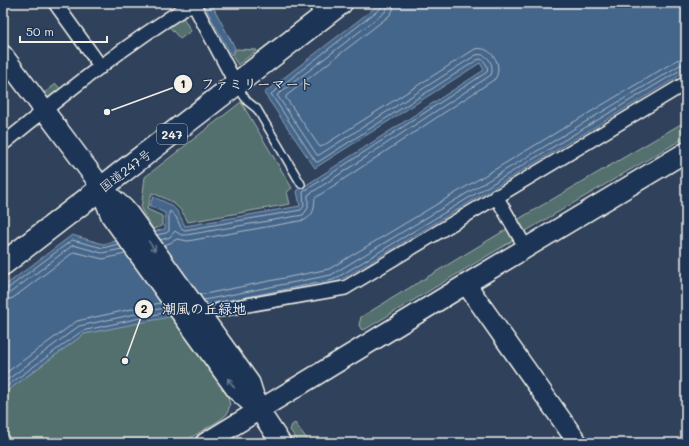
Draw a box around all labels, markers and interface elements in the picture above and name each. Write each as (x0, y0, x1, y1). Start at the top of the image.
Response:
scale bar (20, 18, 107, 44)
text: 50 m (26, 23, 54, 39)
callout: ファミリーマート (173, 71, 321, 97)
text: ファミリーマート (201, 74, 313, 93)
text: 1 (180, 75, 186, 91)
road number: 247 (157, 124, 187, 144)
street label: 国道247号 (95, 145, 155, 195)
one-way arrow (148, 240, 156, 251)
callout: 潮風の丘緑地 (134, 296, 254, 322)
text: 潮風の丘緑地 (162, 299, 246, 318)
text: 2 (141, 300, 148, 316)
one-way arrow (227, 378, 235, 389)

